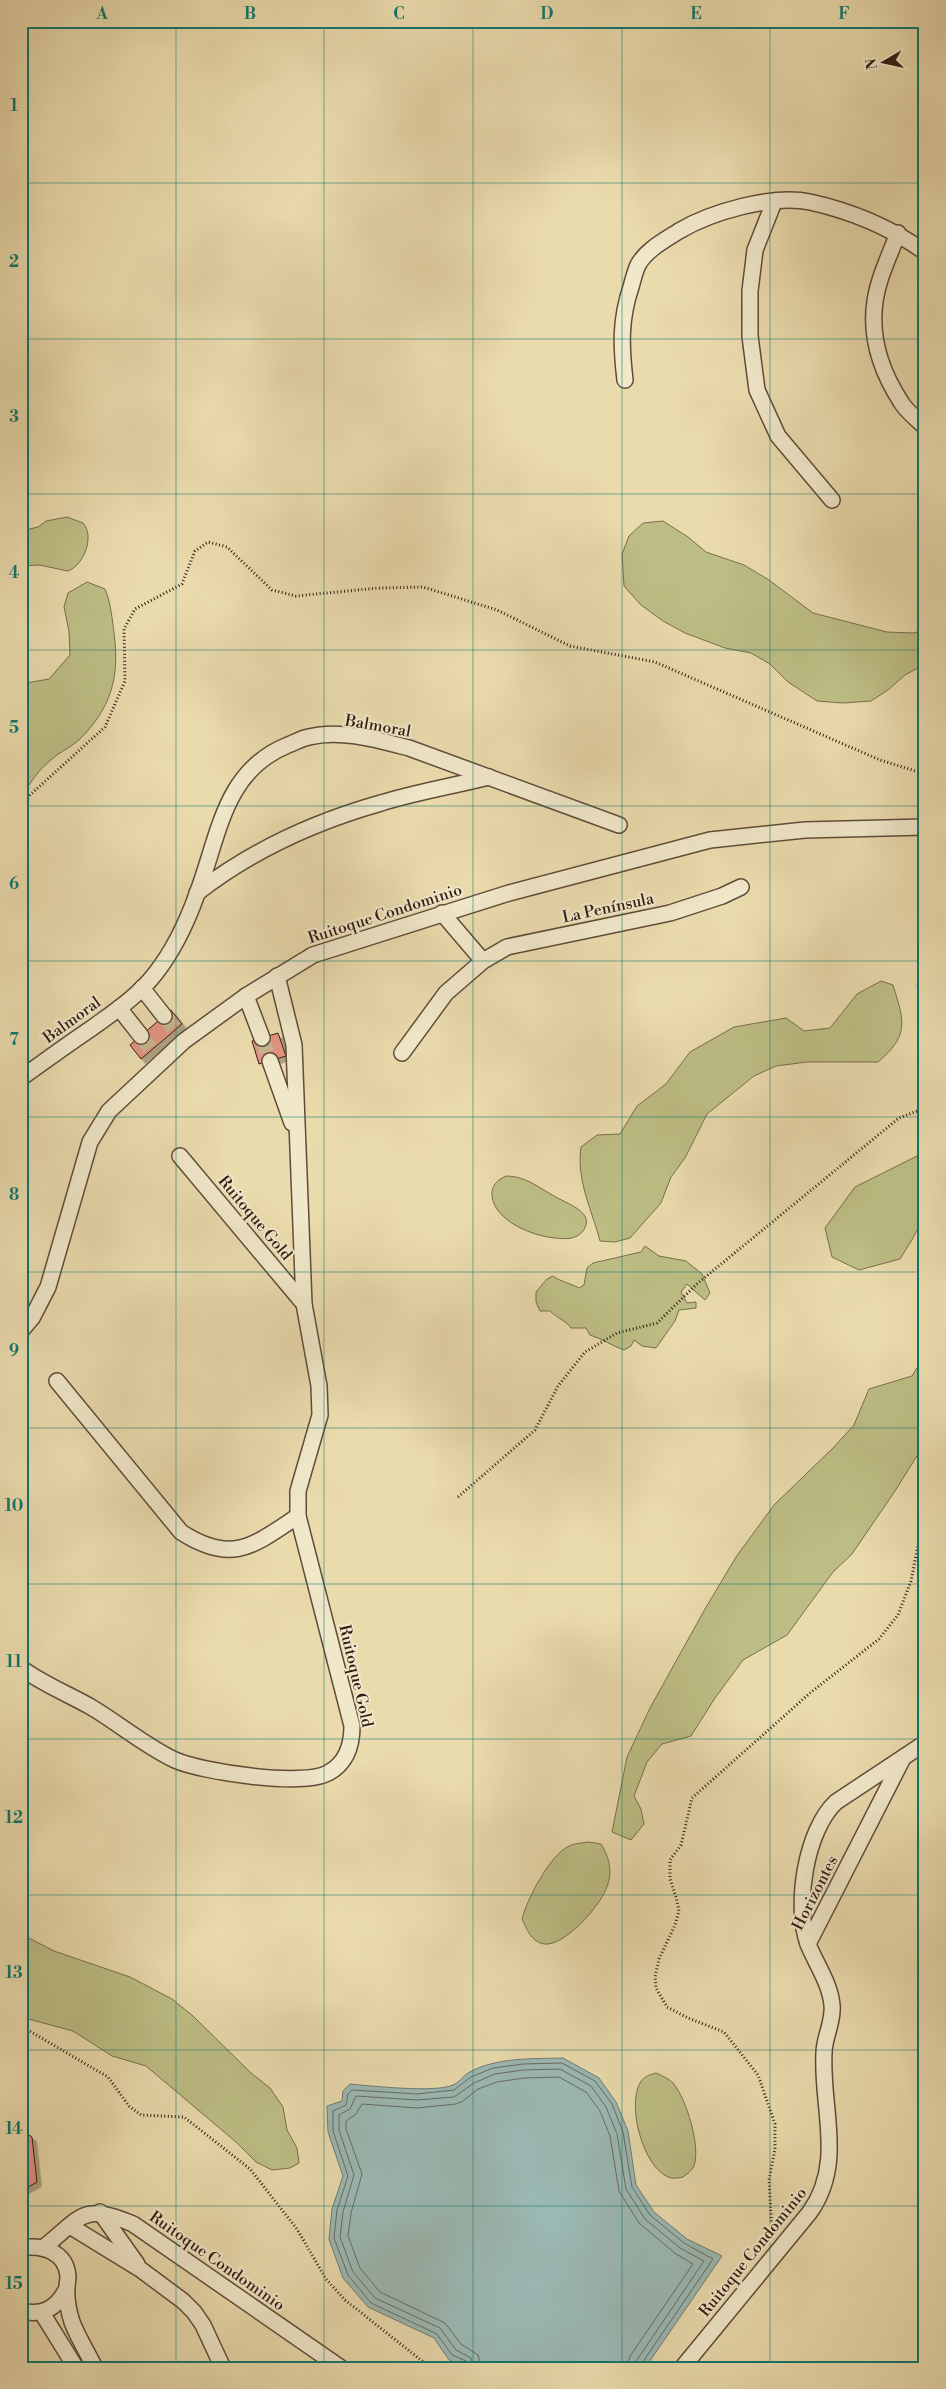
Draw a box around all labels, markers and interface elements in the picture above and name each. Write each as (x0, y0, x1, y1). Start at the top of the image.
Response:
text: A (95, 4, 108, 24)
text: B (244, 4, 256, 24)
text: C (393, 4, 405, 24)
text: D (541, 4, 554, 24)
text: E (690, 4, 702, 24)
text: F (838, 4, 850, 24)
north arrow (858, 38, 908, 88)
text: N (862, 57, 882, 71)
text: 1 (10, 96, 18, 116)
text: 2 (9, 252, 19, 272)
text: 3 (9, 407, 19, 427)
text: 4 (9, 563, 20, 583)
street label: Balmoral (342, 710, 413, 742)
text: 5 (9, 718, 19, 738)
text: 6 (9, 874, 19, 894)
street label: Ruitoque Condominio (305, 880, 465, 948)
street label: La Península (560, 888, 657, 927)
street label: Balmoral (38, 992, 105, 1048)
text: 7 (9, 1030, 19, 1050)
street label: Ruitoque Gold (214, 1171, 296, 1265)
text: 8 (9, 1185, 19, 1205)
text: 9 (9, 1341, 19, 1361)
text: 10 (5, 1496, 23, 1516)
street label: Ruitoque Gold (334, 1623, 378, 1729)
text: 11 (6, 1652, 22, 1672)
text: 12 (5, 1808, 23, 1828)
street label: Horizontes (788, 1852, 842, 1934)
text: 13 (5, 1963, 23, 1983)
text: 14 (5, 2119, 23, 2139)
street label: Ruitoque Condominio (695, 2183, 811, 2321)
street label: Ruitoque Condominio (145, 2207, 289, 2315)
text: 15 (5, 2274, 23, 2294)

